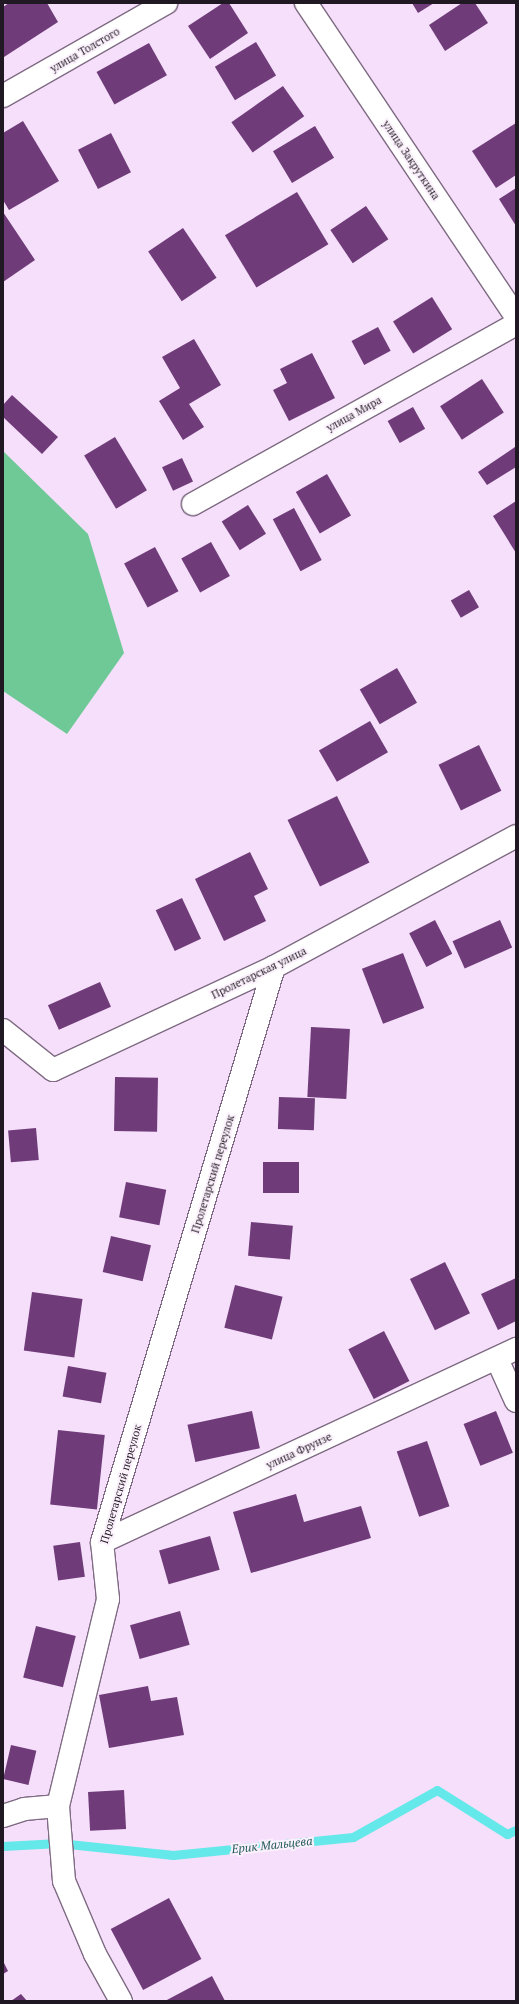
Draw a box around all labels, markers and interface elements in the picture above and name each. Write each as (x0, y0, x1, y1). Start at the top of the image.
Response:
street label: улица Толстого (48, 25, 122, 75)
street label: улица Закруткина (380, 118, 442, 202)
street label: улица Мира (324, 393, 384, 435)
street label: Пролетарская улица (209, 944, 309, 1002)
street label: Пролетарский переулок (189, 1113, 237, 1235)
street label: Пролетарский переулок (98, 1423, 144, 1545)
street label: улица Фрунзе (264, 1430, 334, 1472)
water label: Ерик Мальцева (231, 1834, 313, 1856)

